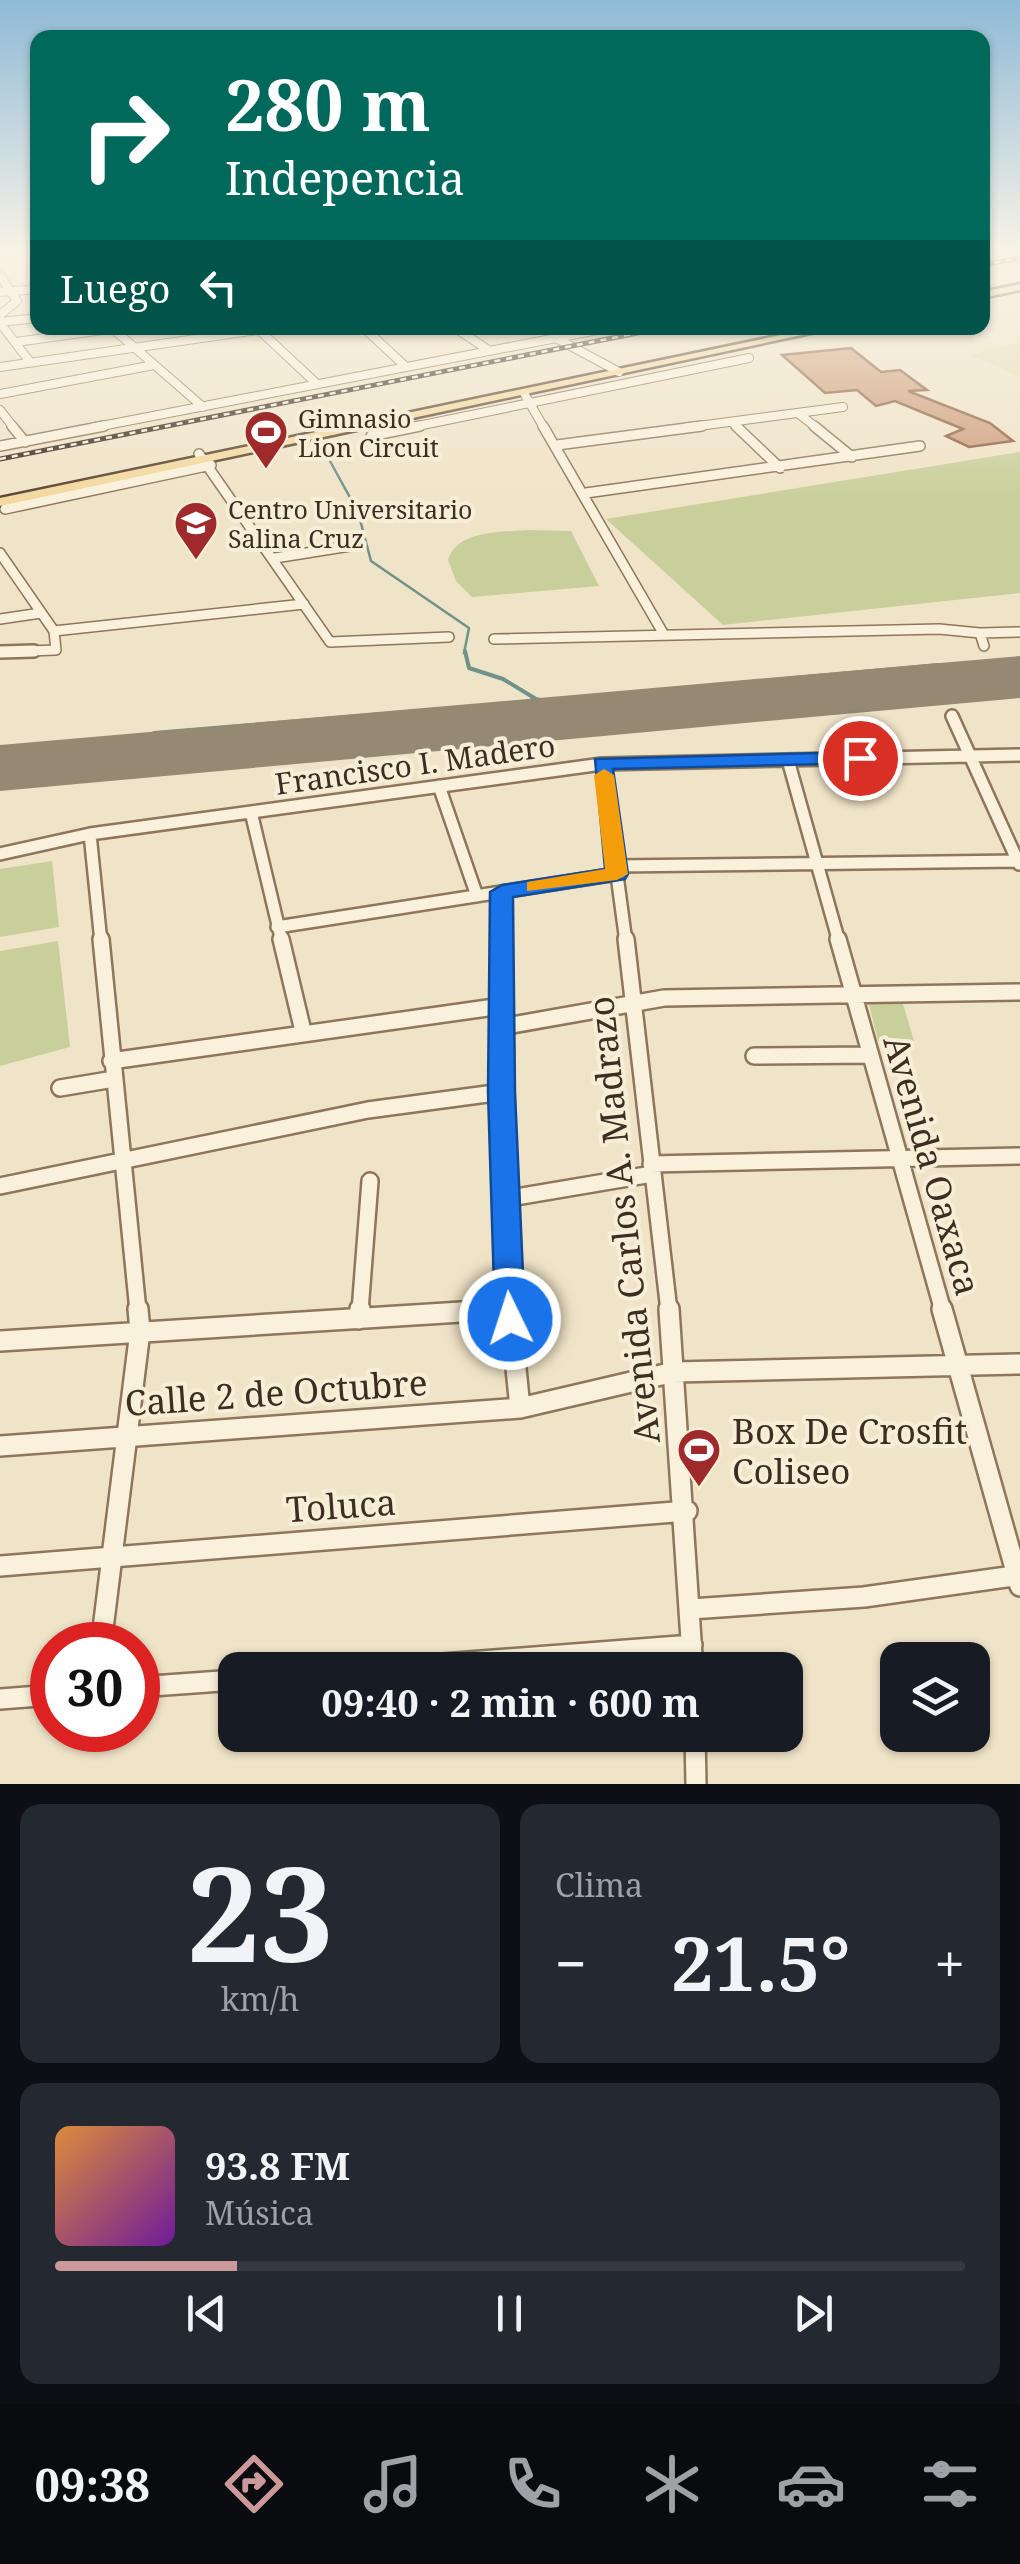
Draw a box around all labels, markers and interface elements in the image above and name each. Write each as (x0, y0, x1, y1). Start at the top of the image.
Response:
text: 280 m (225, 56, 431, 152)
icon: right (60, 70, 190, 200)
text: Indepencia (225, 147, 465, 208)
icon: left (191, 260, 246, 315)
text: Luego (60, 262, 171, 314)
place label: Gimnasio Lion Circuit (298, 401, 439, 464)
sports icon: Gimnasio Lion Circuit (243, 409, 289, 470)
place label: Centro Universitario Salina Cruz (228, 492, 472, 555)
school or university icon: Centro Universitario Salina Cruz (173, 500, 219, 561)
pin (818, 716, 903, 801)
street label: Francisco I. Madero (272, 724, 558, 804)
icon: arrive (833, 731, 888, 786)
street label: Avenida Carlos A. Madrazo (576, 994, 670, 1446)
street label: Avenida Oaxaca (873, 1030, 993, 1300)
position arrow (458, 1267, 562, 1371)
street label: Calle 2 de Octubre (123, 1358, 429, 1426)
place label: Box De Crosfit Coliseo (732, 1407, 967, 1494)
sports icon: Box De Crosfit Coliseo (676, 1427, 722, 1488)
street label: Toluca (285, 1478, 397, 1532)
speed limit sign: 30 (30, 1622, 160, 1752)
map controls (880, 1642, 990, 1752)
button: layers (880, 1642, 990, 1752)
text: 09:40 · 2 min · 600 m (321, 1676, 700, 1728)
text: 23 (187, 1823, 333, 2000)
text: Clima (555, 1863, 643, 1906)
text: 21.5° (671, 1911, 850, 2013)
text: − (555, 1925, 587, 2000)
text: + (934, 1925, 965, 2000)
text: km/h (221, 1977, 299, 2020)
text: 93.8 FM (205, 2139, 350, 2191)
text: Música (205, 2191, 314, 2234)
icon: previous (179, 2286, 234, 2341)
icon: pause (482, 2286, 537, 2341)
icon: next (786, 2286, 841, 2341)
icon: directions (219, 2449, 289, 2519)
icon: music (358, 2449, 428, 2519)
icon: phone (498, 2449, 568, 2519)
icon: climate (637, 2449, 707, 2519)
icon: car (776, 2449, 846, 2519)
icon: filters (915, 2449, 985, 2519)
text: 09:38 (35, 2454, 150, 2515)

